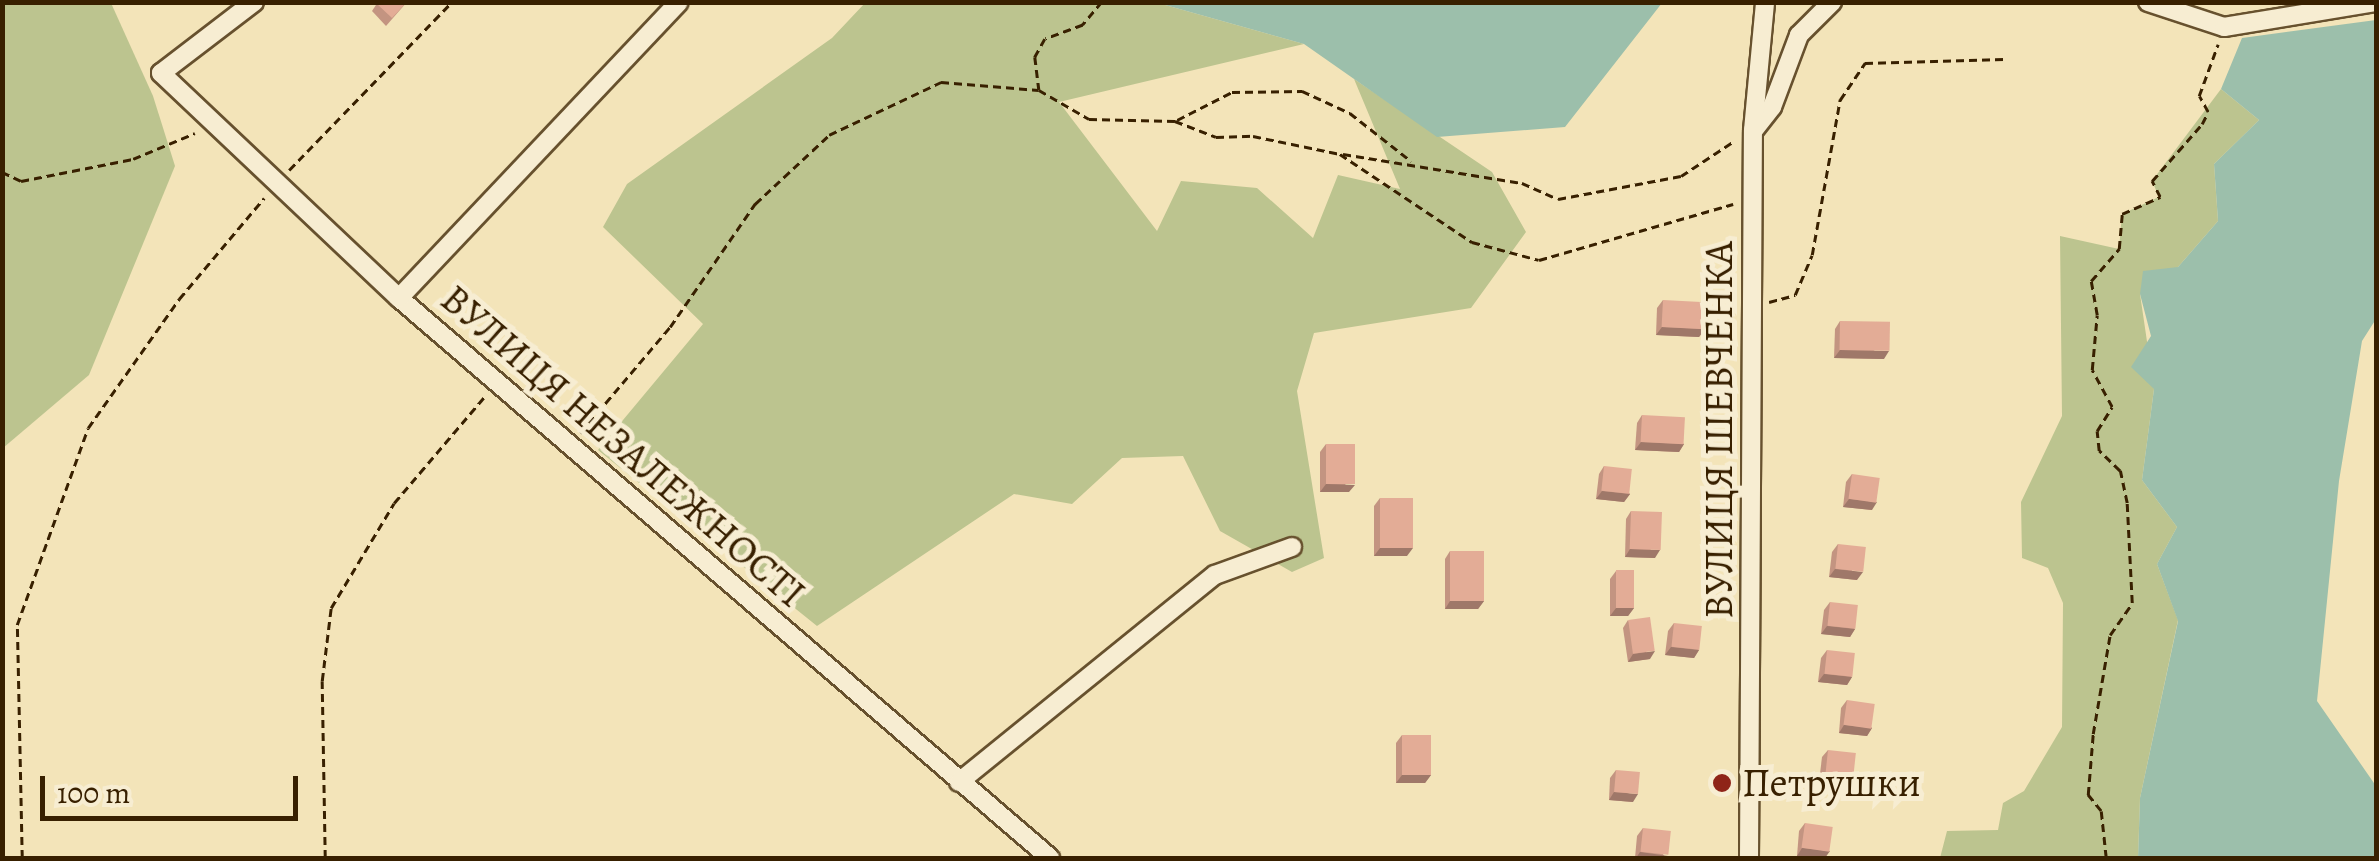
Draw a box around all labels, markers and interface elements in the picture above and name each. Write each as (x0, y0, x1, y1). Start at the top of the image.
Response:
street label: ВУЛИЦЯ ШЕВЧЕНКА (1695, 241, 1743, 619)
street label: ВУЛИЦЯ НЕЗАЛЕЖНОСТІ (431, 275, 815, 617)
scale bar (45, 756, 302, 818)
place label: Петрушки (1742, 759, 1921, 807)
marker: Петрушки (1711, 772, 1733, 794)
text: 100 m (57, 773, 130, 813)

